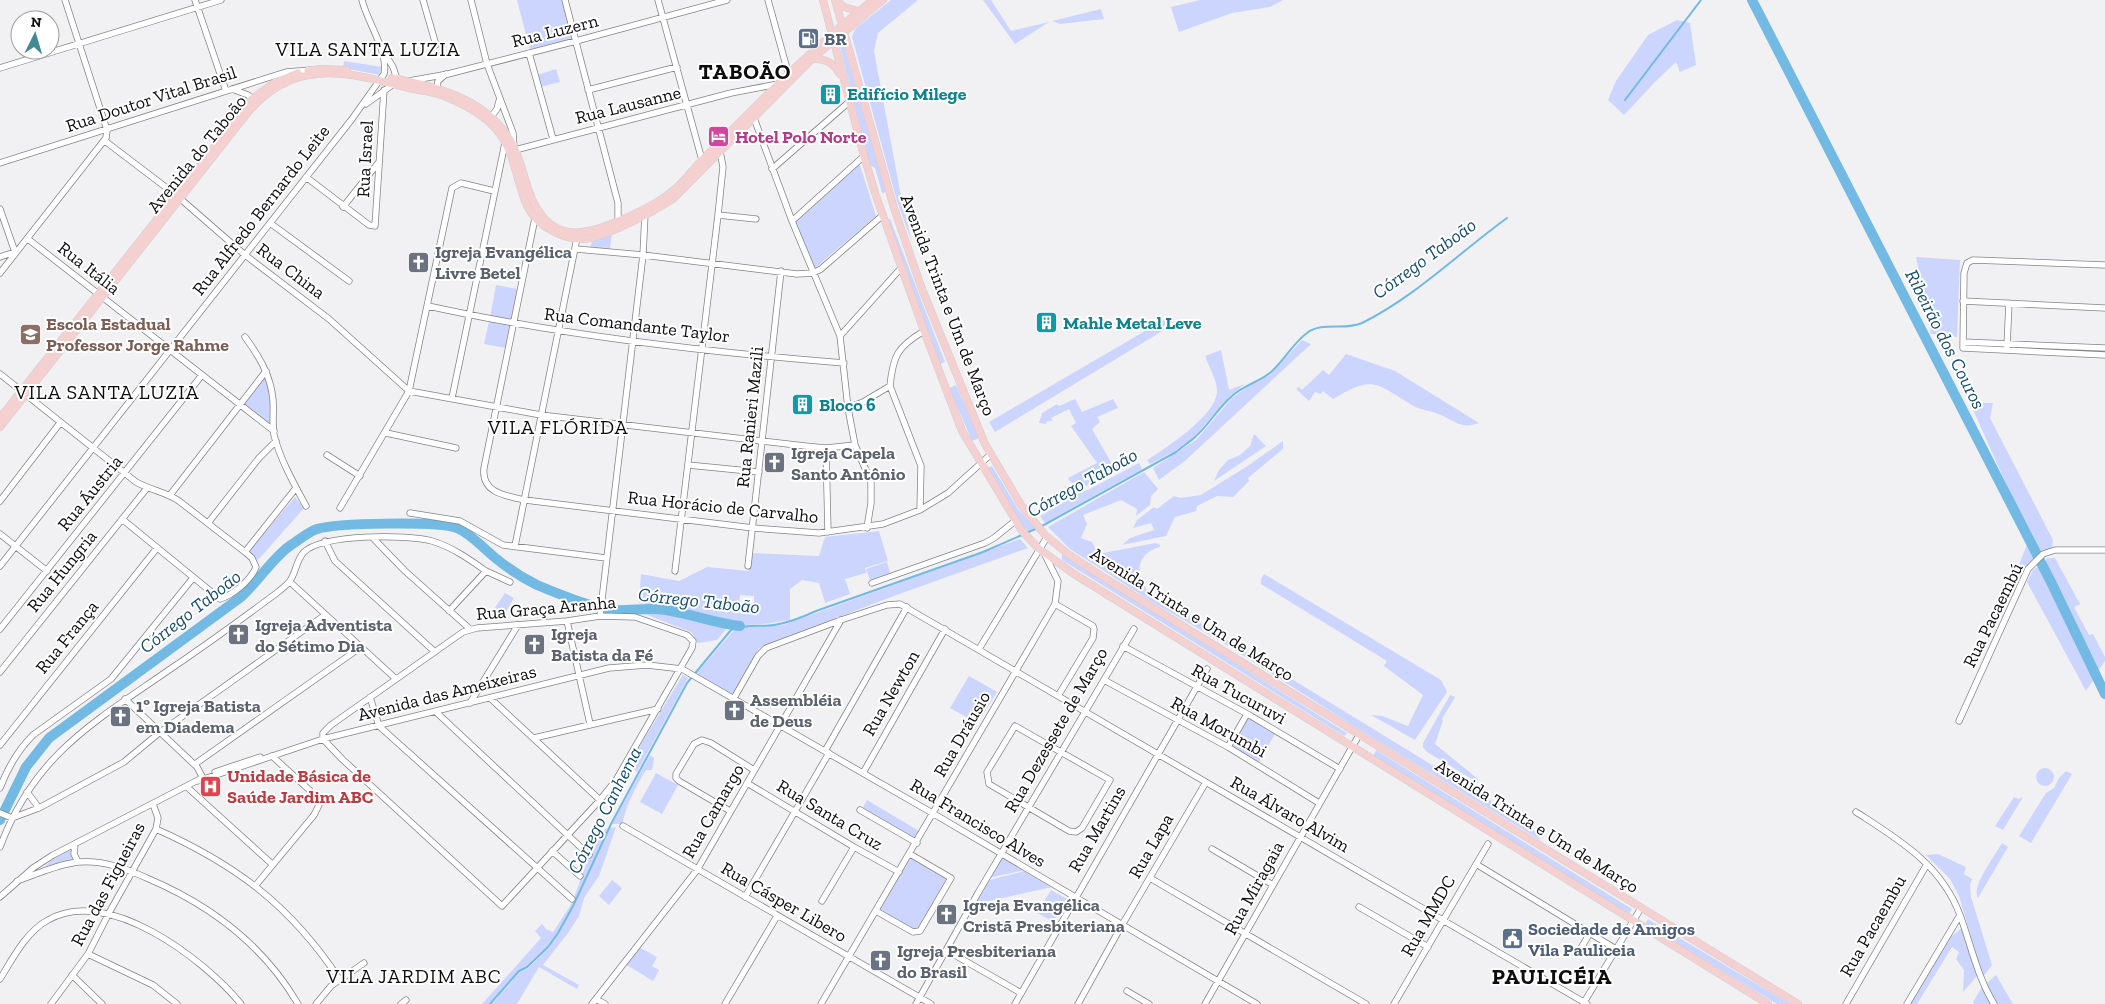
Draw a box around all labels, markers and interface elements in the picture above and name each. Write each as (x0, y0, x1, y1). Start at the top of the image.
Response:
street label: Rua Luzern (509, 9, 601, 52)
north arrow (10, 10, 60, 60)
text: N (30, 14, 42, 32)
fuel station icon: BR (796, 27, 820, 51)
place label: BR (824, 28, 847, 50)
district label: VILA SANTA LUZIA (274, 37, 461, 61)
district label: TABOÃO (699, 58, 791, 85)
street label: Rua Doutor Vital Brasil (63, 61, 239, 137)
street label: Rua Lausanne (573, 81, 683, 129)
building icon: Edifício Milege (819, 82, 843, 106)
place label: Edifício Milege (847, 83, 967, 105)
street label: Avenida do Taboão (143, 91, 251, 217)
street label: Rua Alfredo Bernardo Leite (188, 120, 334, 300)
street label: Rua Israel (352, 120, 378, 198)
hotel icon: Hotel Polo Norte (707, 125, 731, 149)
place label: Hotel Polo Norte (735, 126, 867, 148)
street label: Avenida Trinta e Um de Março (895, 191, 1001, 419)
water label: Córrego Taboão (1368, 213, 1481, 304)
street label: Rua Itália (53, 237, 125, 299)
street label: Rua China (253, 238, 330, 304)
place label: Igreja Evangélica Livre Betel (435, 241, 572, 284)
church icon: Igreja Evangélica Livre Betel (407, 250, 431, 274)
water label: Ribeirão dos Couros (1900, 266, 1991, 413)
street label: Rua Comandante Taylor (543, 303, 731, 347)
building icon: Mahle Metal Leve (1035, 311, 1059, 335)
place label: Mahle Metal Leve (1063, 312, 1202, 334)
place label: Escola Estadual Professor Jorge Rahme (46, 313, 229, 356)
school or university icon: Escola Estadual Professor Jorge Rahme (18, 322, 42, 346)
street label: Rua Ranieri Mazili (732, 345, 768, 489)
district label: VILA SANTA LUZIA (13, 380, 200, 404)
building icon: Bloco 6 (791, 393, 815, 417)
place label: Bloco 6 (819, 394, 876, 416)
district label: VILA FLÓRIDA (487, 415, 628, 439)
place label: Igreja Capela Santo Antônio (791, 442, 906, 485)
water label: Córrego Taboão (1023, 443, 1141, 522)
street label: Rua Áustria (53, 451, 127, 535)
church icon: Igreja Capela Santo Antônio (763, 451, 787, 475)
street label: Rua Horácio de Carvalho (627, 486, 819, 528)
street label: Rua Hungria (22, 525, 102, 616)
street label: Avenida Trinta e Um de Março (1086, 542, 1298, 686)
street label: Rua Pacaembú (1958, 559, 2028, 671)
water label: Córrego Taboão (135, 565, 246, 658)
water label: Córrego Taboão (637, 583, 761, 618)
street label: Rua Graça Aranha (475, 591, 617, 625)
street label: Rua França (31, 596, 103, 678)
place label: Igreja Adventista do Sétimo Dia (255, 614, 392, 657)
church icon: Igreja Adventista do Sétimo Dia (227, 623, 251, 647)
place label: Igreja Batista da Fé (551, 623, 653, 666)
church icon: Igreja Batista da Fé (523, 632, 547, 656)
street label: Rua Dezessete de Março (1000, 643, 1112, 817)
street label: Rua Newton (858, 646, 925, 740)
street label: Rua Tucuruvi (1188, 659, 1290, 729)
street label: Avenida das Ameixeiras (355, 660, 539, 726)
street label: Rua Dráusio (929, 687, 995, 781)
place label: Assembléia de Deus (750, 689, 842, 732)
street label: Rua Morumbi (1167, 692, 1271, 762)
place label: 1º Igreja Batista em Diadema (136, 695, 261, 738)
church icon: Assembléia de Deus (722, 698, 746, 722)
church icon: 1º Igreja Batista em Diadema (108, 704, 132, 728)
water label: Córrego Canhema (563, 743, 646, 878)
street label: Avenida Trinta e Um de Março (1431, 754, 1643, 898)
street label: Rua Camargo (677, 760, 749, 862)
place label: Unidade Básica de Saúde Jardim ABC (227, 765, 373, 808)
street label: Rua Álvaro Alvim (1227, 771, 1354, 857)
hospital icon: Unidade Básica de Saúde Jardim ABC (199, 774, 223, 798)
street label: Rua Francisco Alves (906, 774, 1050, 872)
street label: Rua Santa Cruz (773, 775, 887, 855)
street label: Rua Martins (1064, 782, 1131, 876)
street label: Rua Lapa (1124, 809, 1178, 882)
street label: Rua das Figueiras (66, 818, 150, 950)
street label: Rua Miragaia (1219, 837, 1289, 939)
street label: Rua Cásper Libero (717, 857, 851, 947)
street label: Rua Pacaembu (1835, 871, 1911, 981)
street label: Rua MMDC (1396, 872, 1460, 960)
place label: Igreja Evangélica Cristã Presbiteriana (963, 894, 1125, 937)
church icon: Igreja Evangélica Cristã Presbiteriana (935, 903, 959, 927)
place label: Sociedade de Amigos Vila Pauliceia (1528, 918, 1695, 961)
public building icon: Sociedade de Amigos Vila Pauliceia (1500, 927, 1524, 951)
place label: Igreja Presbiteriana do Brasil (897, 940, 1056, 983)
church icon: Igreja Presbiteriana do Brasil (869, 949, 893, 973)
district label: PAULICÉIA (1492, 963, 1612, 990)
district label: VILA JARDIM ABC (325, 964, 502, 988)

